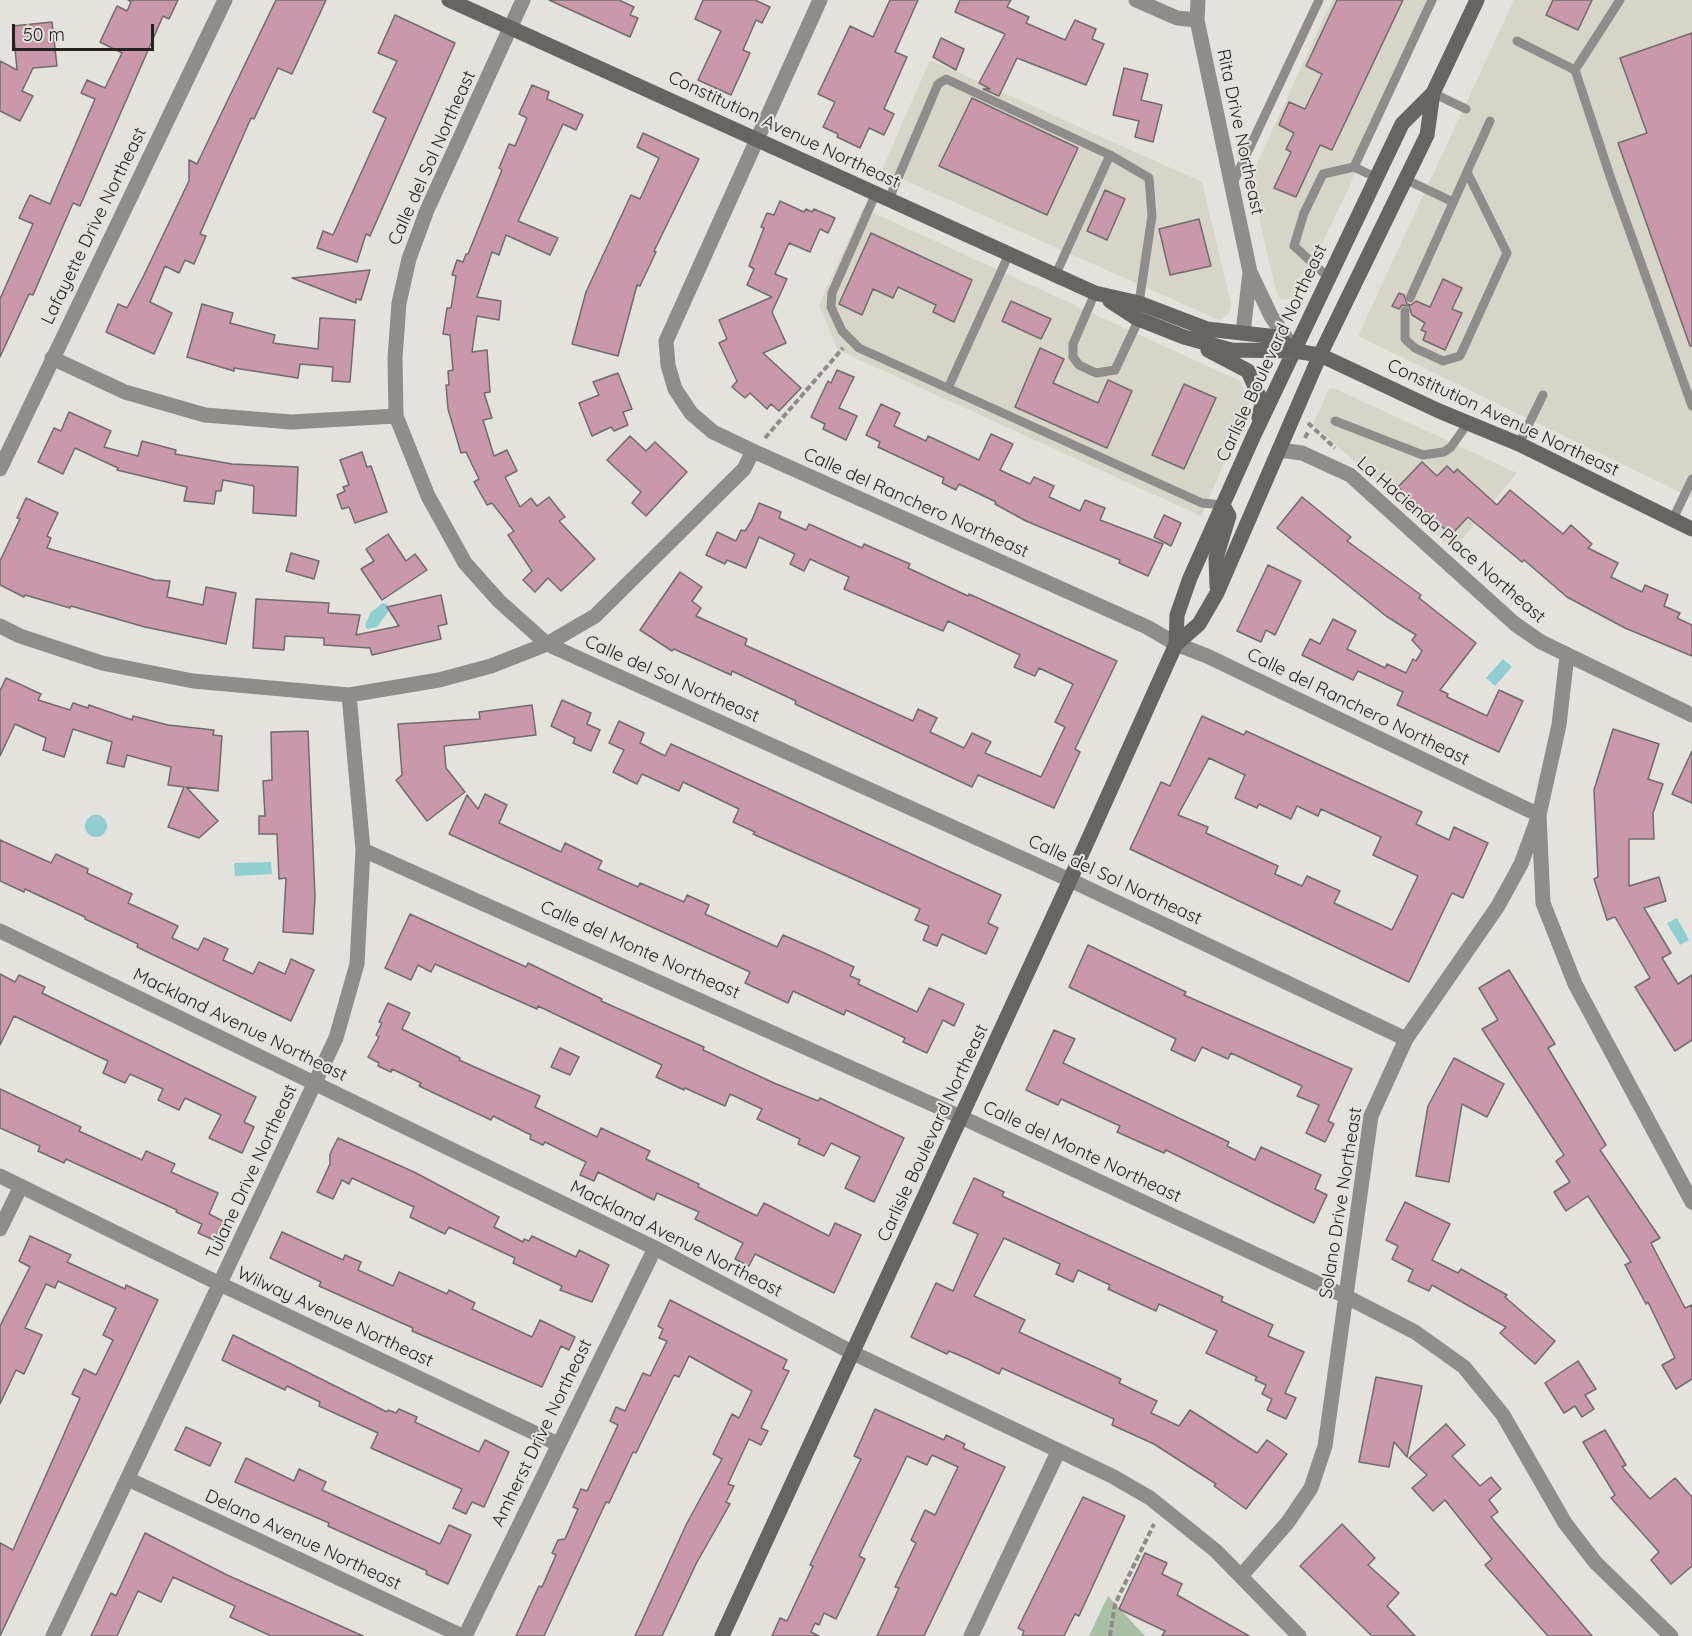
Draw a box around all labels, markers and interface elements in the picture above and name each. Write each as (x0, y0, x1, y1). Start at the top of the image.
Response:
scale bar (15, 12, 158, 50)
text: 50 m (23, 23, 65, 46)
street label: Rita Drive Northeast (1212, 47, 1268, 217)
street label: Calle del Sol Northeast (384, 67, 480, 249)
street label: Constitution Avenue Northeast (665, 67, 903, 193)
street label: Lafayette Drive Northeast (37, 124, 151, 328)
street label: Carlisle Boulevard Northeast (1212, 241, 1332, 465)
street label: Constitution Avenue Northeast (1384, 355, 1622, 481)
street label: Calle del Ranchero Northeast (800, 443, 1032, 563)
street label: La Hacienda Place Northeast (1352, 452, 1550, 628)
street label: Calle del Sol Northeast (581, 631, 763, 727)
street label: Calle del Ranchero Northeast (1243, 644, 1473, 770)
street label: Calle del Sol Northeast (1025, 830, 1205, 930)
street label: Calle del Monte Northeast (537, 896, 743, 1004)
street label: Mackland Avenue Northeast (130, 964, 350, 1086)
street label: Carlisle Boulevard Northeast (873, 1021, 993, 1245)
street label: Tulane Drive Northeast (202, 1081, 302, 1263)
street label: Calle del Monte Northeast (979, 1097, 1185, 1207)
street label: Solano Drive Northeast (1315, 1106, 1367, 1300)
street label: Mackland Avenue Northeast (566, 1176, 786, 1302)
street label: Wilway Avenue Northeast (233, 1262, 437, 1372)
street label: Amherst Drive Northeast (487, 1336, 597, 1530)
street label: Delano Avenue Northeast (202, 1485, 404, 1595)

